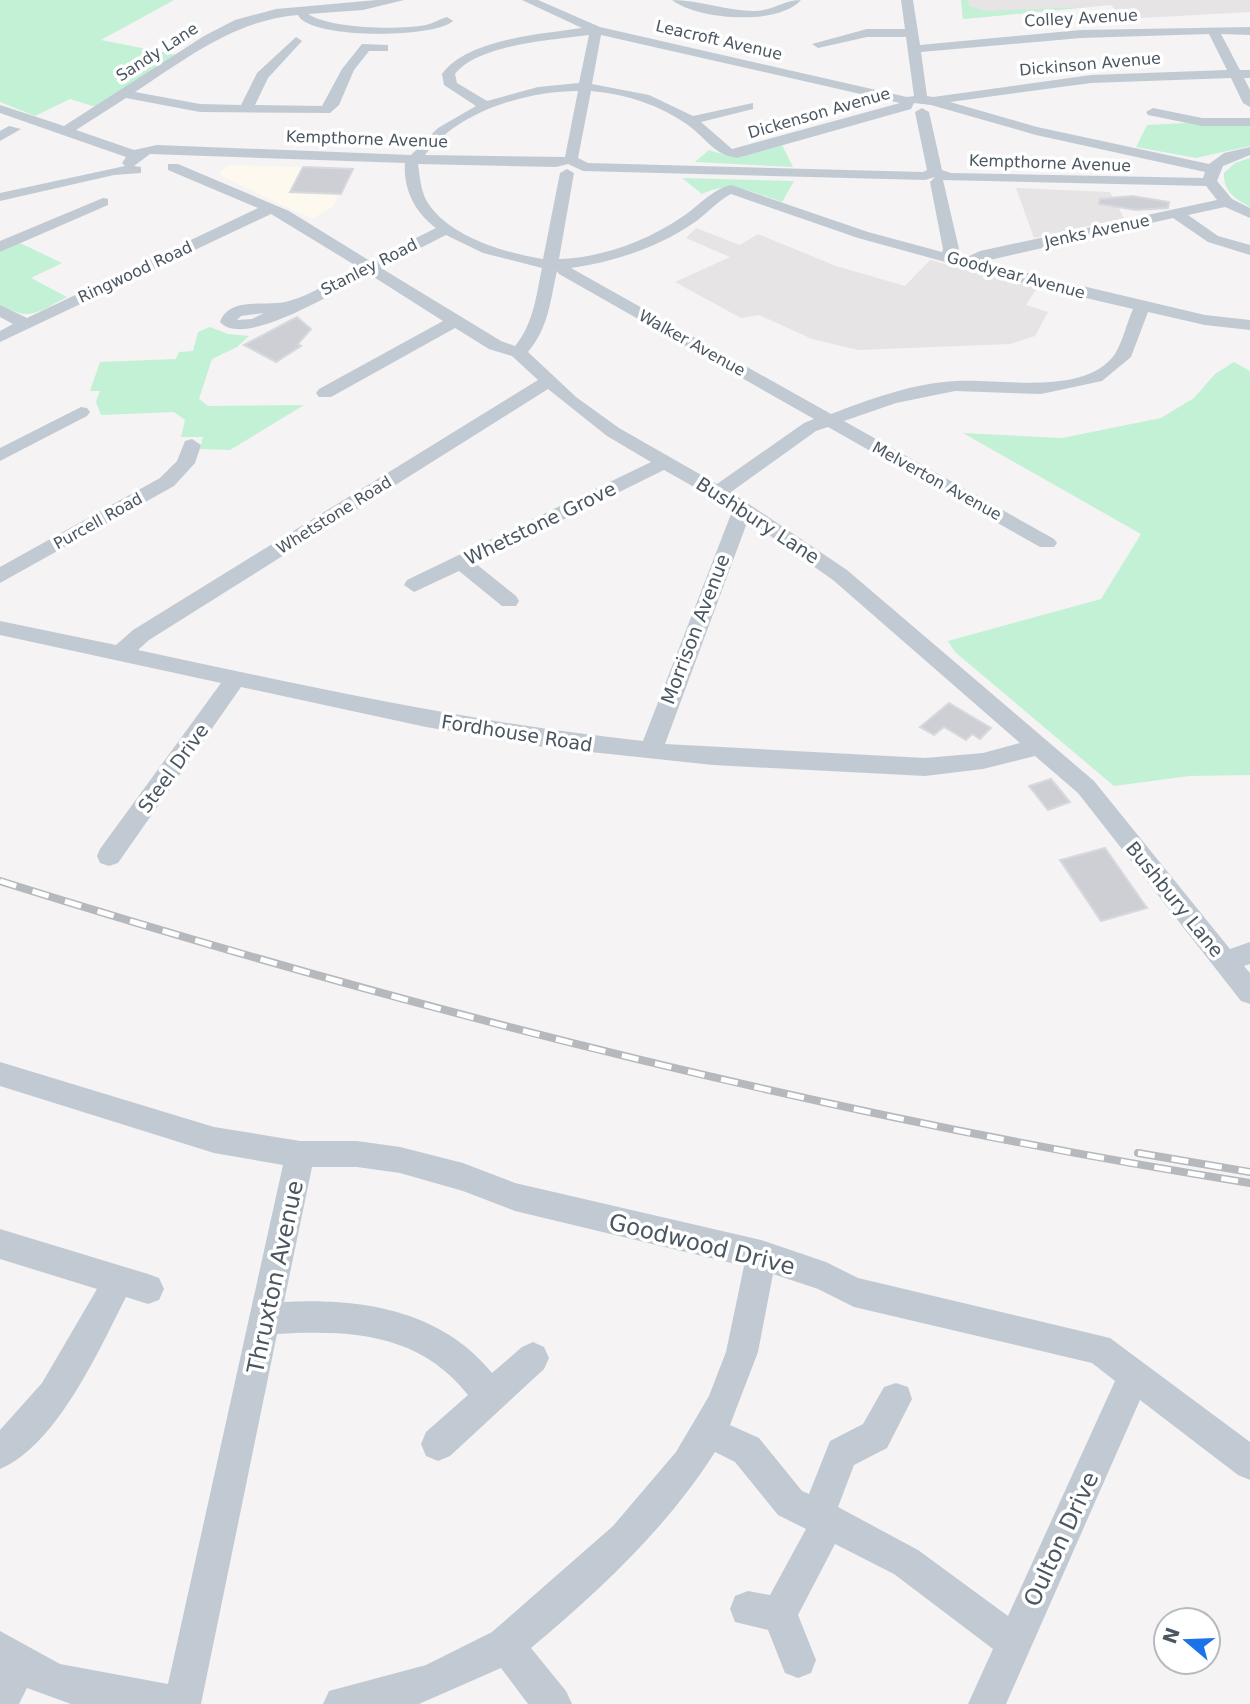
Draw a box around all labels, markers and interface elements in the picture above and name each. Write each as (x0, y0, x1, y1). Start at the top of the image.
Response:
street label: Colley Avenue (1024, 6, 1138, 30)
street label: Leacroft Avenue (654, 16, 784, 64)
street label: Sandy Lane (113, 19, 201, 85)
street label: Dickinson Avenue (1018, 48, 1162, 80)
street label: Dickenson Avenue (746, 84, 892, 142)
street label: Kempthorne Avenue (286, 127, 448, 151)
street label: Kempthorne Avenue (969, 151, 1131, 175)
street label: Jenks Avenue (1042, 211, 1151, 252)
street label: Stanley Road (318, 235, 420, 299)
street label: Ringwood Road (75, 237, 195, 307)
street label: Goodyear Avenue (945, 247, 1087, 303)
street label: Walker Avenue (635, 306, 749, 380)
street label: Melverton Avenue (869, 438, 1005, 524)
street label: Whetstone Road (273, 472, 395, 558)
street label: Bushbury Lane (692, 472, 824, 568)
street label: Whetstone Grove (461, 477, 619, 569)
street label: Purcell Road (50, 489, 146, 553)
street label: Morrison Avenue (656, 551, 734, 707)
street label: Fordhouse Road (440, 710, 594, 756)
street label: Steel Drive (133, 719, 213, 817)
street label: Bushbury Lane (1122, 837, 1228, 961)
street label: Thruxton Avenue (242, 1178, 308, 1377)
street label: Goodwood Drive (606, 1208, 798, 1280)
street label: Oulton Drive (1018, 1468, 1104, 1610)
north arrow (1152, 1606, 1222, 1676)
text: N (1158, 1624, 1184, 1647)

